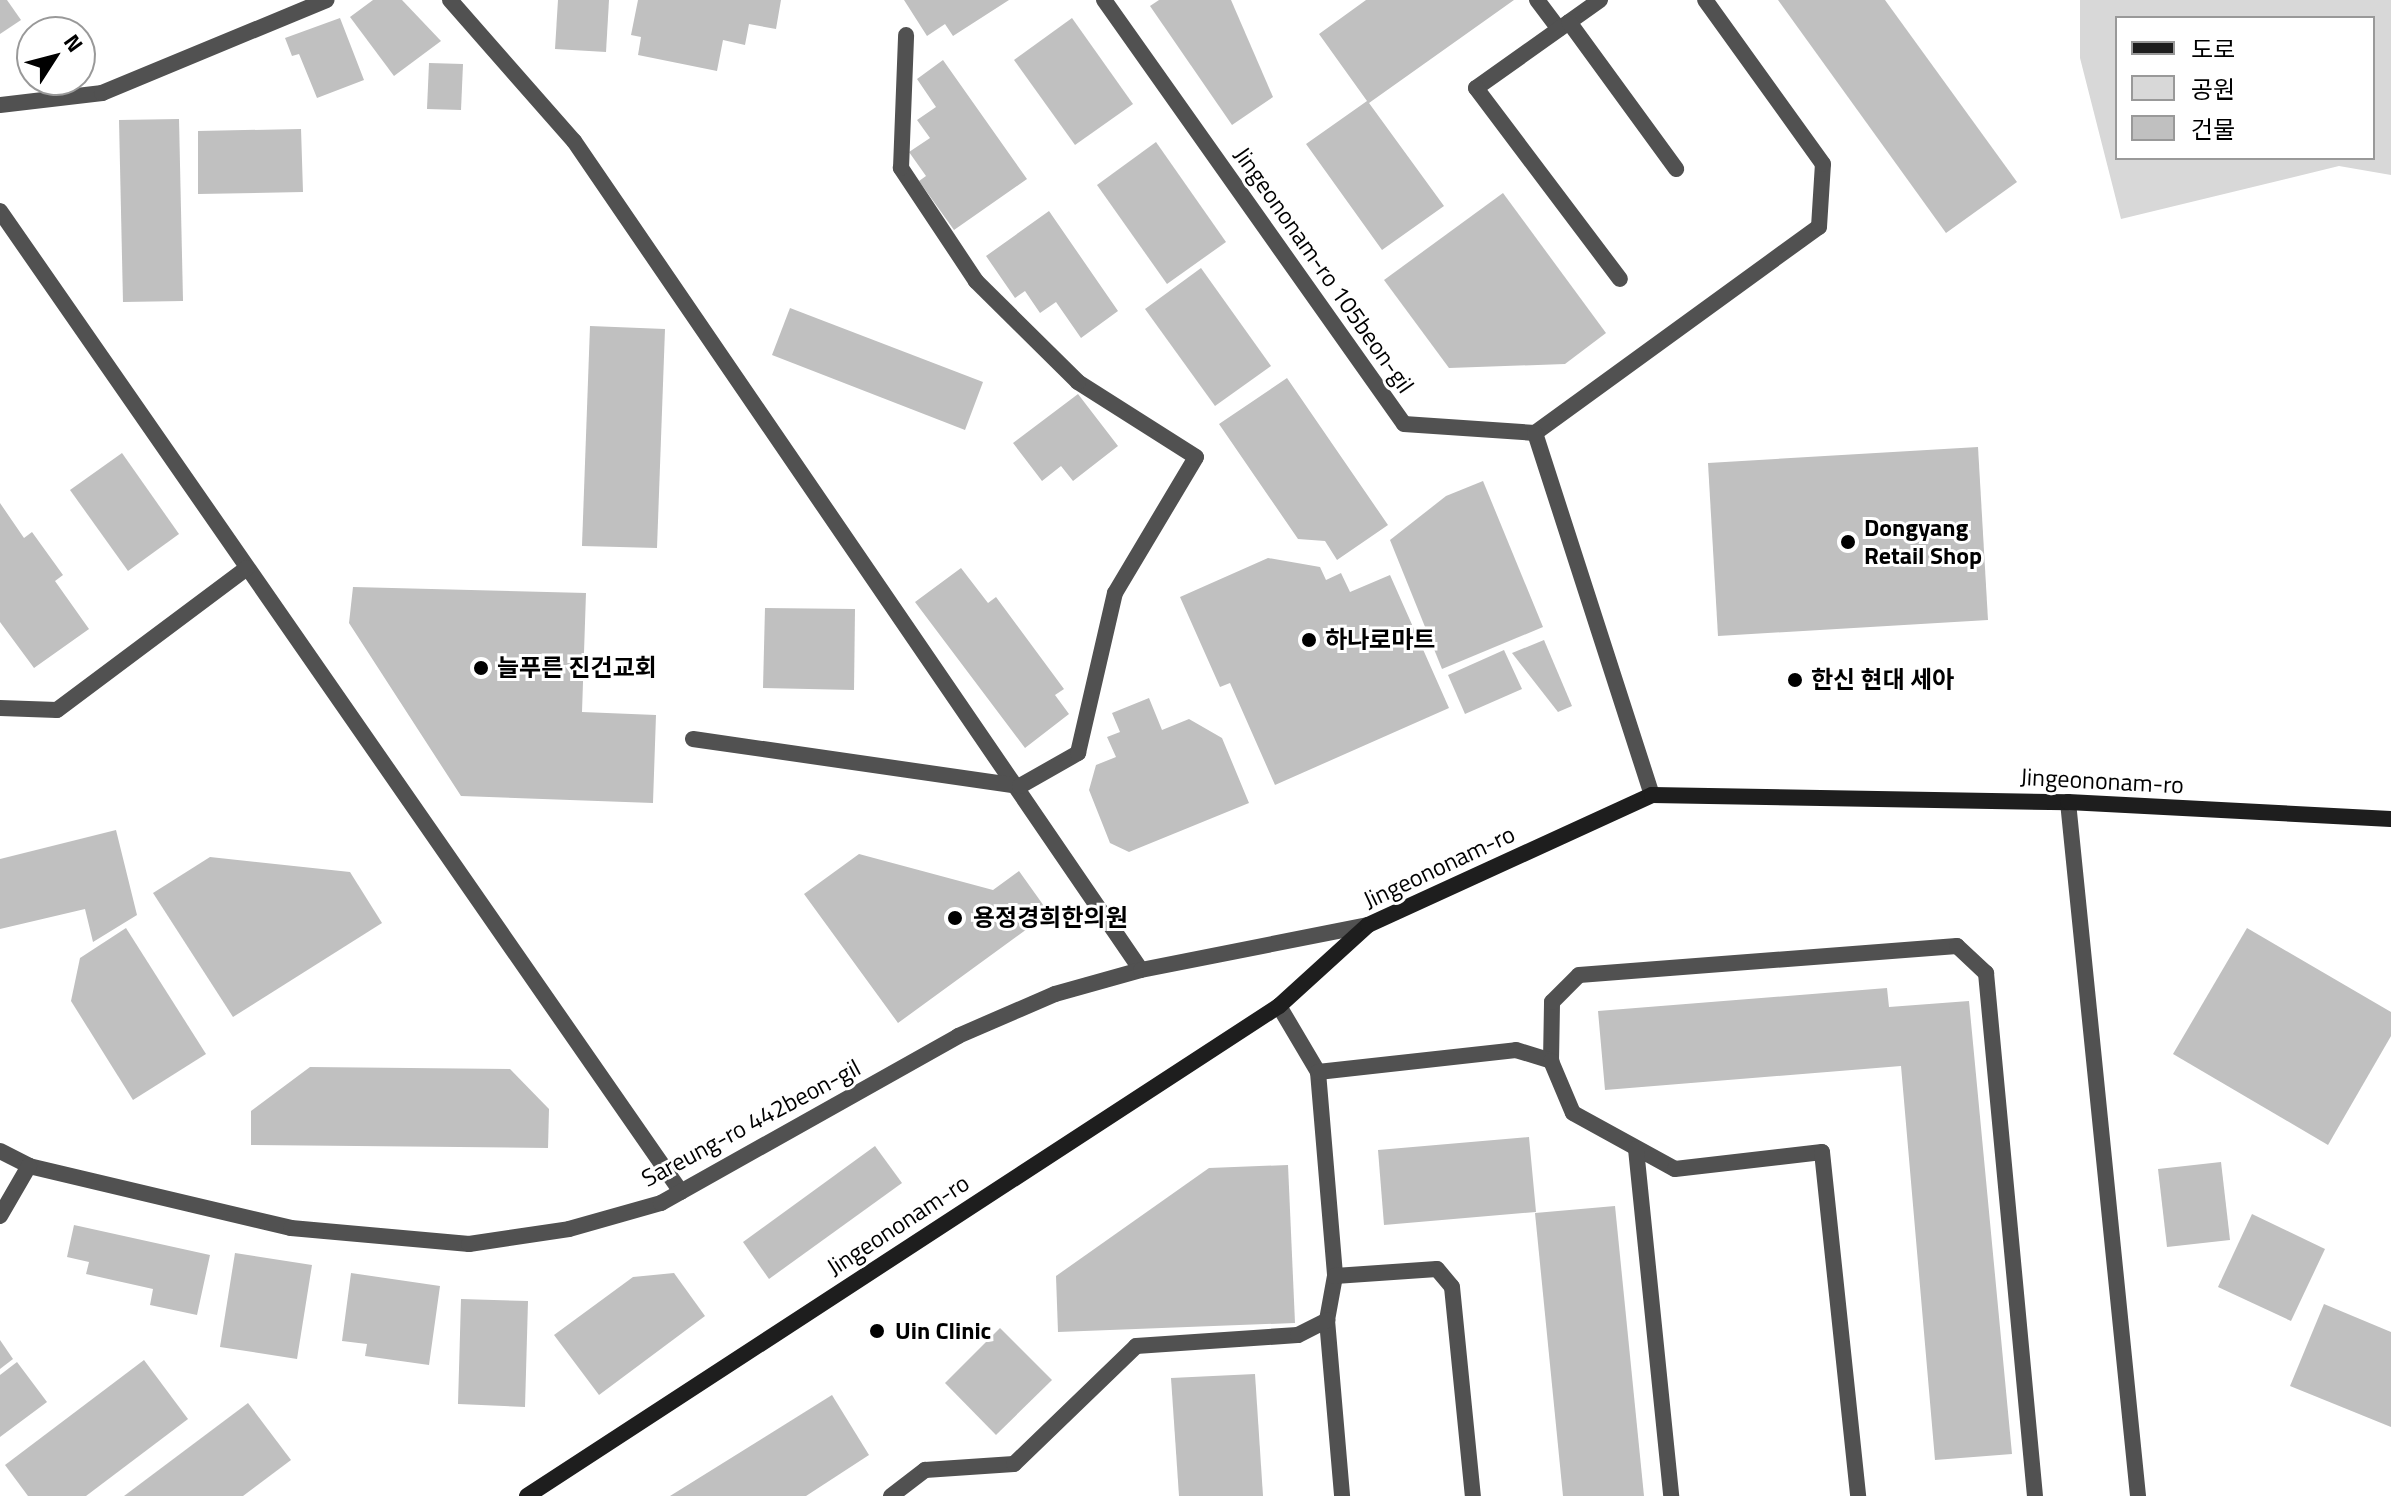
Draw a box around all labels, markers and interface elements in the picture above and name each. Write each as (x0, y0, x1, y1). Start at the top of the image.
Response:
north arrow (16, 16, 96, 96)
legend (2115, 16, 2375, 160)
text: N (56, 27, 92, 59)
text: 도로 (2191, 31, 2235, 67)
text: 공원 (2191, 71, 2235, 107)
text: 건물 (2191, 111, 2235, 147)
street label: Jingeononam-ro 105beon-gil (1228, 142, 1420, 398)
place label: Dongyang Retail Shop (1864, 514, 1982, 570)
marker: Dongyang Retail Shop (1839, 533, 1857, 551)
place label: 하나로마트 (1325, 626, 1435, 654)
marker: 하나로마트 (1300, 631, 1318, 649)
place label: 늘푸른 진건교회 (497, 654, 657, 682)
marker: 늘푸른 진건교회 (472, 659, 490, 677)
place label: 한신 현대 세아 (1811, 666, 1954, 694)
marker: 한신 현대 세아 (1786, 671, 1804, 689)
street label: Jingeononam-ro (2019, 762, 2185, 800)
street label: Jingeononam-ro (1359, 819, 1519, 915)
place label: 용정경희한의원 (973, 904, 1128, 932)
marker: 용정경희한의원 (944, 907, 966, 929)
street label: Sareung-ro 442beon-gil (637, 1053, 865, 1193)
street label: Jingeononam-ro (821, 1168, 975, 1282)
place label: Uin Clinic (895, 1317, 991, 1345)
marker: Uin Clinic (866, 1320, 888, 1342)

